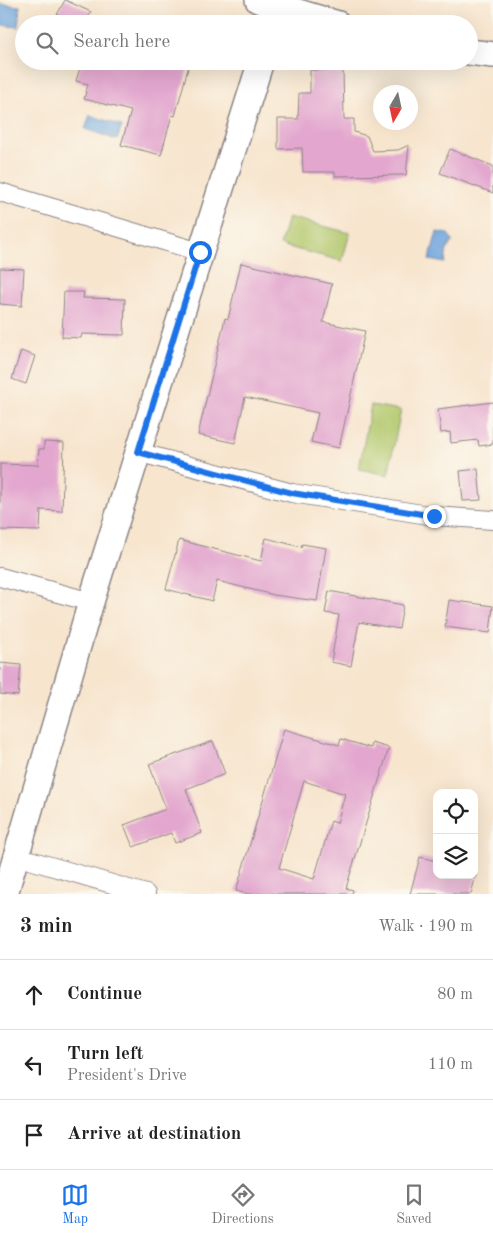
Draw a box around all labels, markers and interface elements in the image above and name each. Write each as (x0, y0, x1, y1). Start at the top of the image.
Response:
search box (15, 15, 478, 70)
icon: search (33, 29, 61, 57)
text: Search here (73, 33, 170, 52)
north arrow (373, 85, 418, 130)
route start (189, 241, 212, 264)
route end (423, 505, 446, 528)
map controls (433, 789, 478, 879)
button: locate (433, 789, 478, 834)
button: layers (433, 834, 478, 879)
text: 3 min (20, 916, 73, 937)
text: Walk · 190 m (378, 919, 473, 935)
icon: ahead (20, 981, 48, 1009)
text: Continue (67, 985, 142, 1004)
text: 80 m (437, 987, 473, 1003)
text: Turn left (67, 1045, 144, 1064)
icon: left (20, 1051, 48, 1079)
text: 110 m (428, 1057, 473, 1073)
text: President's Drive (67, 1068, 187, 1084)
icon: arrive (20, 1121, 48, 1149)
text: Arrive at destination (67, 1125, 241, 1144)
tab: Map (61, 1181, 89, 1228)
tab: Directions (212, 1181, 274, 1228)
tab: Saved (396, 1181, 432, 1228)

